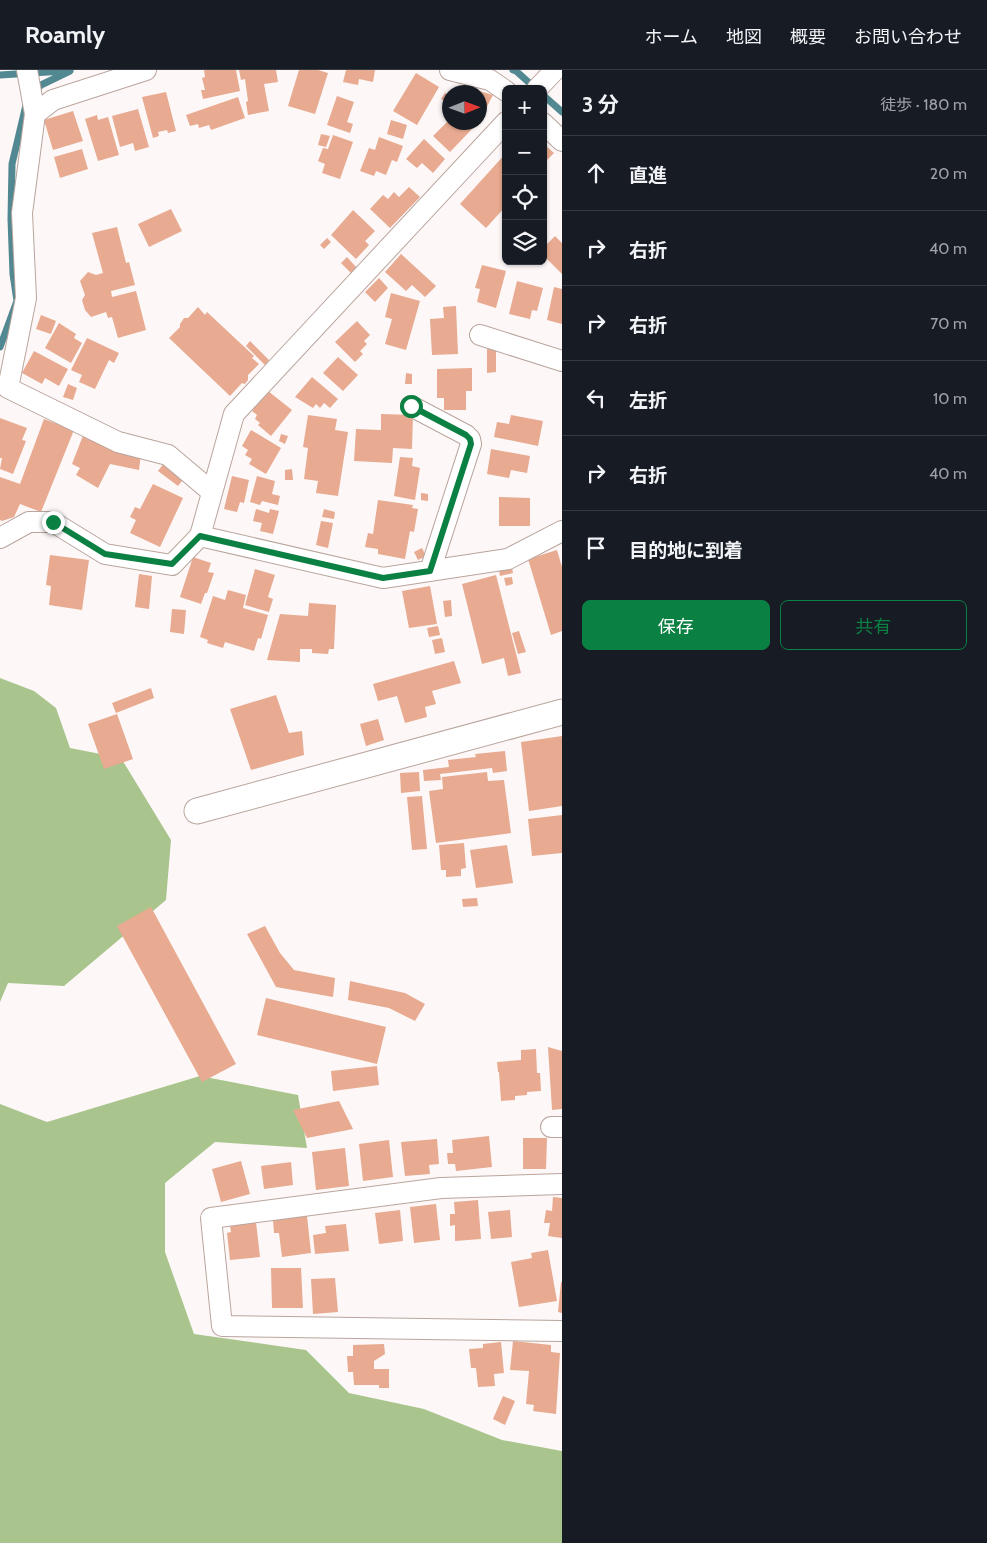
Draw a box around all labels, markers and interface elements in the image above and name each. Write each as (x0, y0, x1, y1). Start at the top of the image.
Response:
text: Roamly (25, 20, 105, 49)
text: ホーム (645, 26, 698, 48)
text: 地図 (726, 26, 762, 48)
text: 概要 (790, 26, 826, 48)
text: お問い合わせ (854, 26, 962, 48)
north arrow (442, 85, 487, 130)
map controls (502, 85, 547, 265)
button: + (502, 85, 547, 130)
text: 3 分 (582, 92, 619, 117)
text: 徒歩 · 180 m (880, 95, 967, 114)
button: − (502, 130, 547, 175)
icon: ahead (582, 159, 610, 187)
text: 直進 (629, 164, 667, 187)
text: 20 m (930, 164, 967, 183)
button: locate (502, 175, 547, 220)
button: layers (502, 220, 547, 265)
icon: right (582, 234, 610, 262)
text: 右折 (629, 239, 667, 262)
text: 40 m (929, 239, 967, 258)
icon: right (582, 309, 610, 337)
text: 右折 (629, 314, 667, 337)
text: 70 m (930, 314, 967, 333)
icon: left (582, 384, 610, 412)
text: 左折 (629, 389, 667, 412)
text: 10 m (933, 389, 967, 408)
route start (400, 395, 423, 418)
icon: right (582, 459, 610, 487)
text: 右折 (629, 464, 667, 487)
text: 40 m (929, 464, 967, 483)
route end (42, 511, 65, 534)
icon: arrive (582, 534, 610, 562)
text: 目的地に到着 (629, 539, 743, 562)
button: 保存 (582, 600, 770, 650)
button: 共有 (780, 600, 967, 650)

